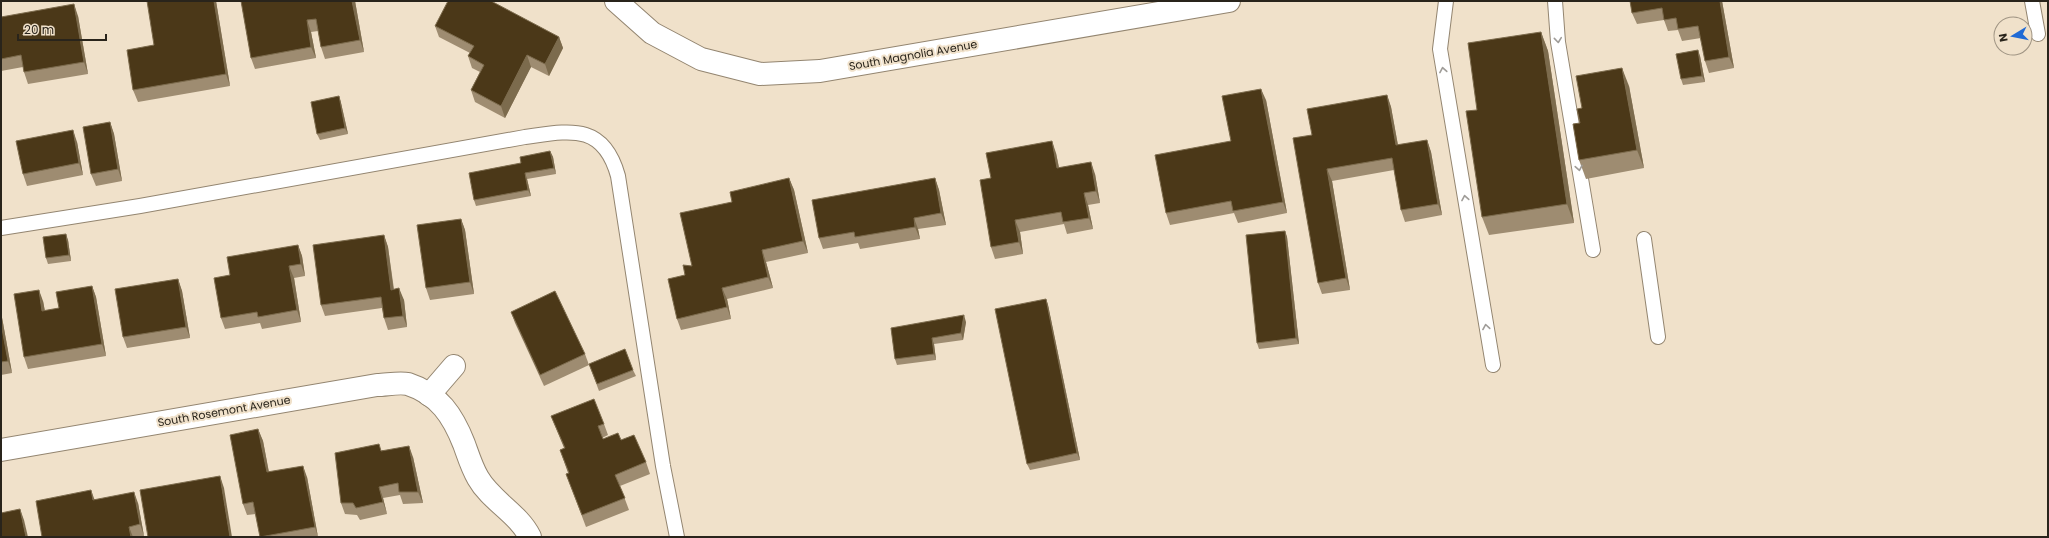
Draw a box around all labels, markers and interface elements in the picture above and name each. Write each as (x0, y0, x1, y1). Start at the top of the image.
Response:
scale bar (18, 16, 106, 42)
north arrow (1993, 16, 2033, 56)
text: 20 m (24, 21, 54, 38)
text: N (1995, 32, 2012, 43)
street label: South Magnolia Avenue (848, 36, 979, 74)
one-way arrow (1553, 37, 1562, 43)
one-way arrow (1440, 67, 1448, 73)
one-way arrow (1574, 165, 1583, 171)
one-way arrow (1461, 195, 1470, 202)
one-way arrow (1482, 324, 1491, 330)
street label: South Rosemont Avenue (156, 391, 292, 431)

